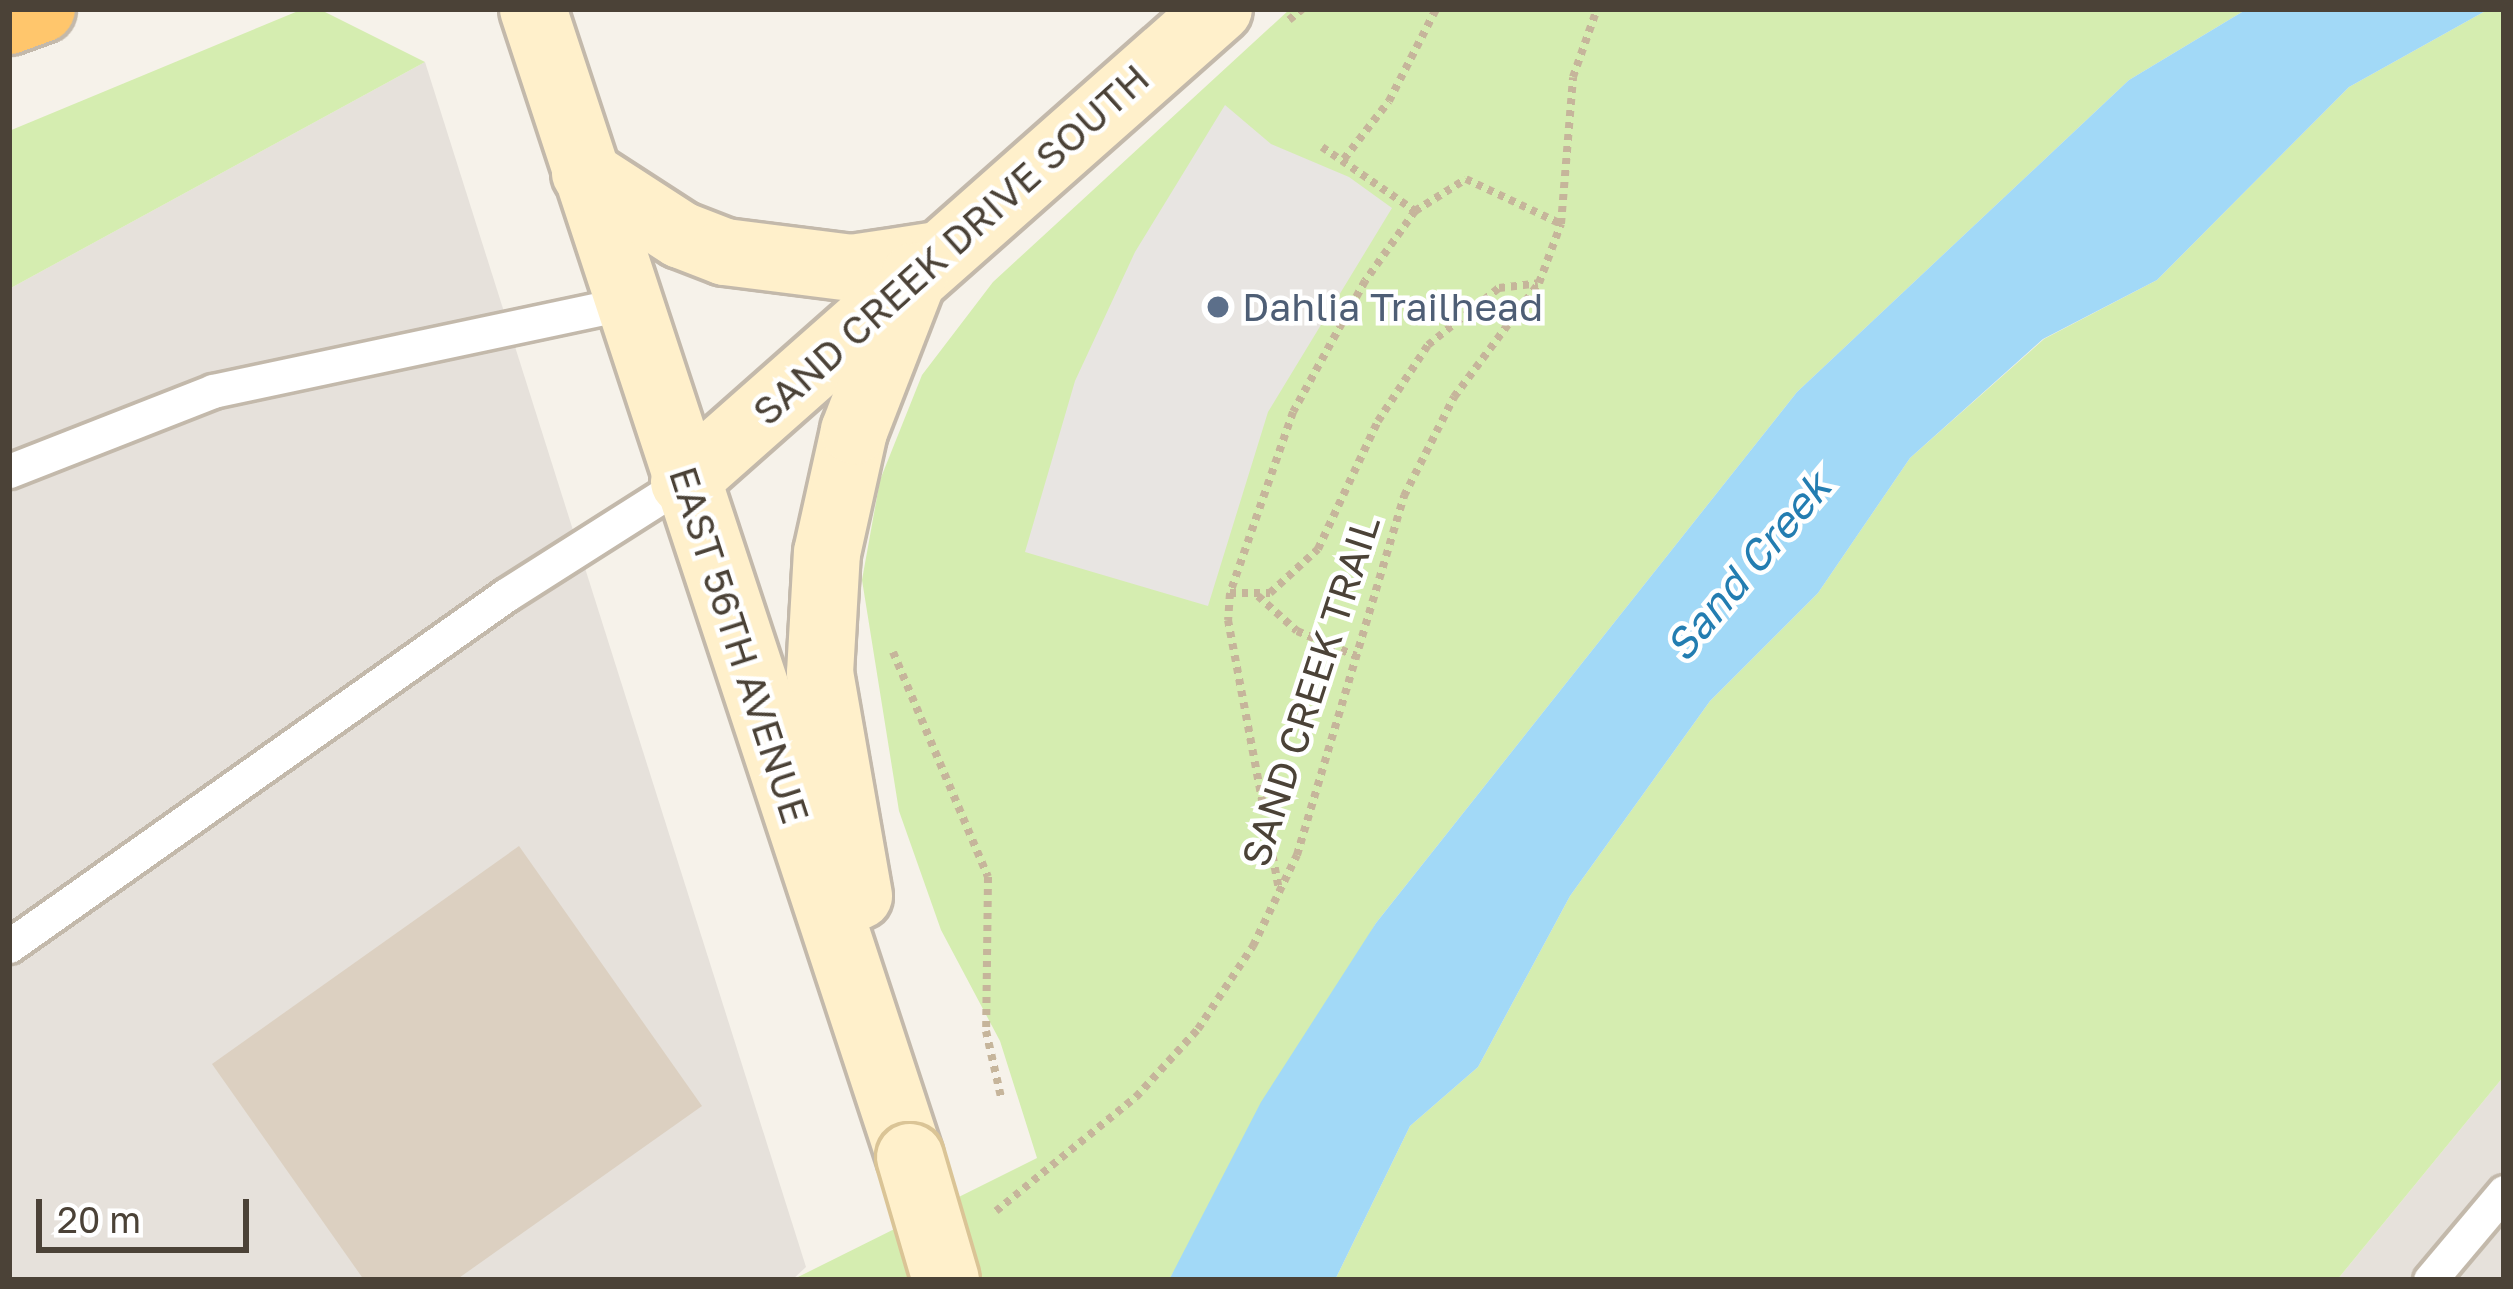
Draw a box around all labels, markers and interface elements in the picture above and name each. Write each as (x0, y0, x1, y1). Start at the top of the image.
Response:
street label: SAND CREEK DRIVE SOUTH (743, 55, 1159, 435)
place label: Dahlia Trailhead (1242, 284, 1543, 330)
marker: Dahlia Trailhead (1205, 294, 1231, 320)
street label: EAST 56TH AVENUE (659, 461, 819, 829)
water label: Sand Creek (1654, 462, 1840, 670)
street label: SAND CREEK TRAIL (1232, 510, 1390, 872)
scale bar (42, 1175, 255, 1249)
text: 20 m (57, 1198, 141, 1241)

